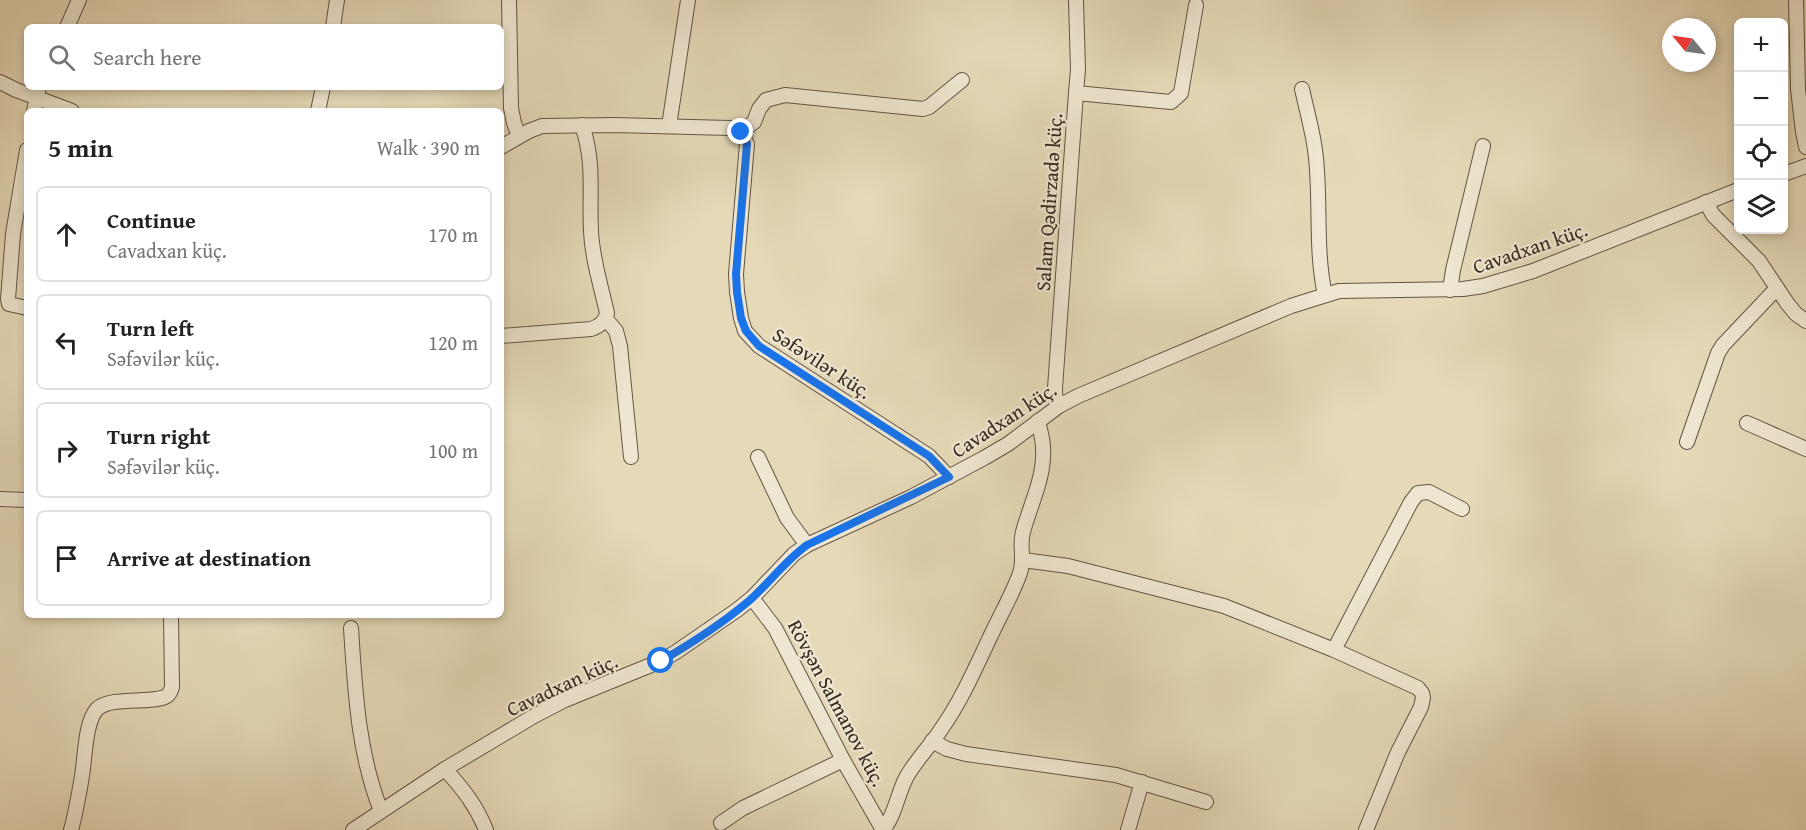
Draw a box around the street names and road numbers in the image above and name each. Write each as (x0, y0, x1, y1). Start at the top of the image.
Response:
street label: Salam Qədirzadə küç. (1028, 112, 1069, 292)
street label: Cavadxan küç. (1469, 214, 1591, 281)
street label: Səfəvilər küç. (767, 320, 877, 405)
street label: Cavadxan küç. (946, 375, 1062, 464)
street label: Rövşən Salmanov küç. (781, 614, 894, 791)
street label: Cavadxan küç. (501, 646, 622, 723)

